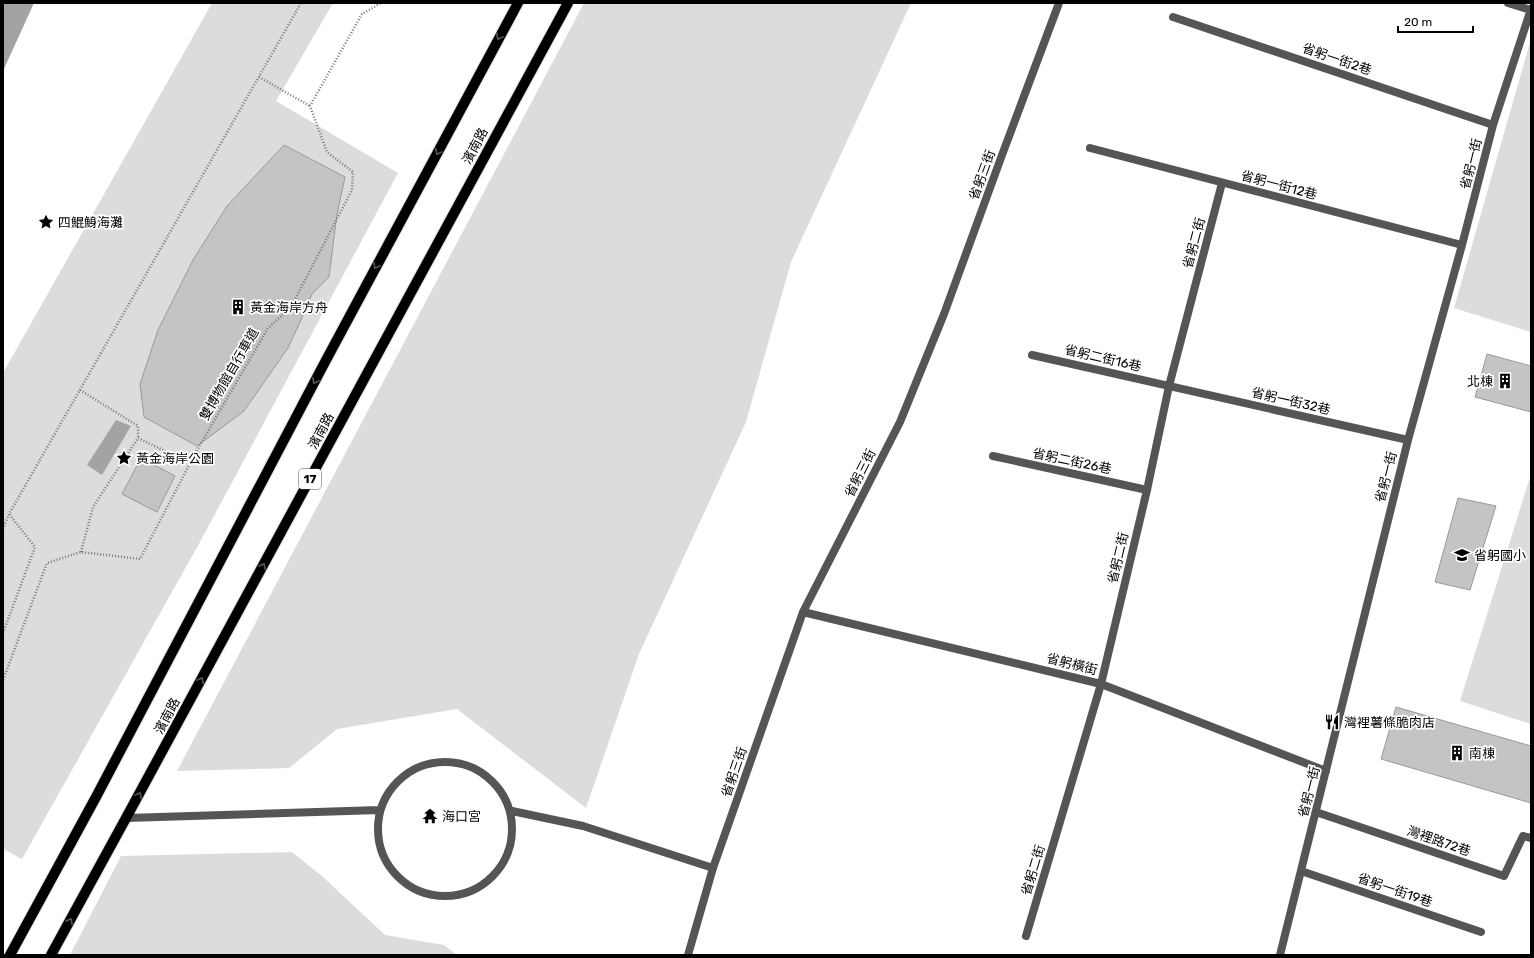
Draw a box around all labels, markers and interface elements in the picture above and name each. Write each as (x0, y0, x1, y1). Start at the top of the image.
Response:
scale bar (1398, 8, 1473, 34)
text: 20 m (1404, 15, 1432, 29)
one-way arrow (497, 33, 504, 41)
street label: 省躬一街2巷 (1300, 40, 1374, 78)
street label: 濱南路 (459, 125, 491, 167)
street label: 省躬一街 (1457, 137, 1485, 191)
one-way arrow (435, 148, 442, 155)
street label: 省躬三街 (966, 148, 998, 202)
street label: 省躬一街12巷 (1239, 168, 1319, 202)
place icon: 四鯤鯓海灘 (37, 213, 55, 231)
place label: 四鯤鯓海灘 (58, 215, 123, 230)
street label: 省躬二街 (1180, 216, 1208, 270)
one-way arrow (373, 262, 381, 269)
building icon: 黃金海岸方舟 (229, 298, 247, 316)
place label: 黃金海岸方舟 (250, 300, 328, 315)
street label: 雙博物館自行車道 (197, 325, 261, 423)
street label: 省躬二街16巷 (1063, 342, 1143, 374)
building icon: 北棟 (1496, 372, 1514, 390)
place label: 北棟 (1467, 374, 1493, 389)
one-way arrow (312, 377, 319, 384)
street label: 省躬一街32巷 (1250, 385, 1332, 417)
street label: 濱南路 (305, 410, 337, 452)
street label: 省躬二街26巷 (1031, 445, 1113, 477)
street label: 省躬三街 (842, 446, 878, 500)
place icon: 黃金海岸公園 (115, 449, 133, 467)
street label: 省躬一街 (1372, 450, 1400, 504)
place label: 黃金海岸公園 (136, 451, 214, 466)
road number: 17 (299, 469, 321, 489)
street label: 省躬二街 (1105, 531, 1131, 585)
school or university icon: 省躬國小 (1453, 546, 1471, 564)
place label: 省躬國小 (1474, 548, 1526, 563)
one-way arrow (258, 563, 265, 570)
street label: 省躬橫街 (1045, 650, 1099, 678)
one-way arrow (196, 677, 204, 685)
street label: 濱南路 (151, 695, 183, 737)
restaurant icon: 灣裡薯條脆肉店 (1323, 713, 1341, 731)
place label: 灣裡薯條脆肉店 (1344, 715, 1435, 730)
building icon: 南棟 (1448, 744, 1466, 762)
street label: 省躬三街 (718, 745, 750, 799)
place label: 南棟 (1469, 746, 1495, 761)
street label: 省躬一街 (1295, 765, 1323, 819)
one-way arrow (134, 792, 142, 799)
temple icon: 海口宮 (421, 807, 439, 825)
place label: 海口宮 (442, 809, 481, 824)
street label: 灣裡路72巷 (1405, 823, 1473, 859)
street label: 省躬二街 (1018, 843, 1048, 897)
street label: 省躬一街19巷 (1356, 870, 1434, 910)
one-way arrow (65, 918, 72, 925)

